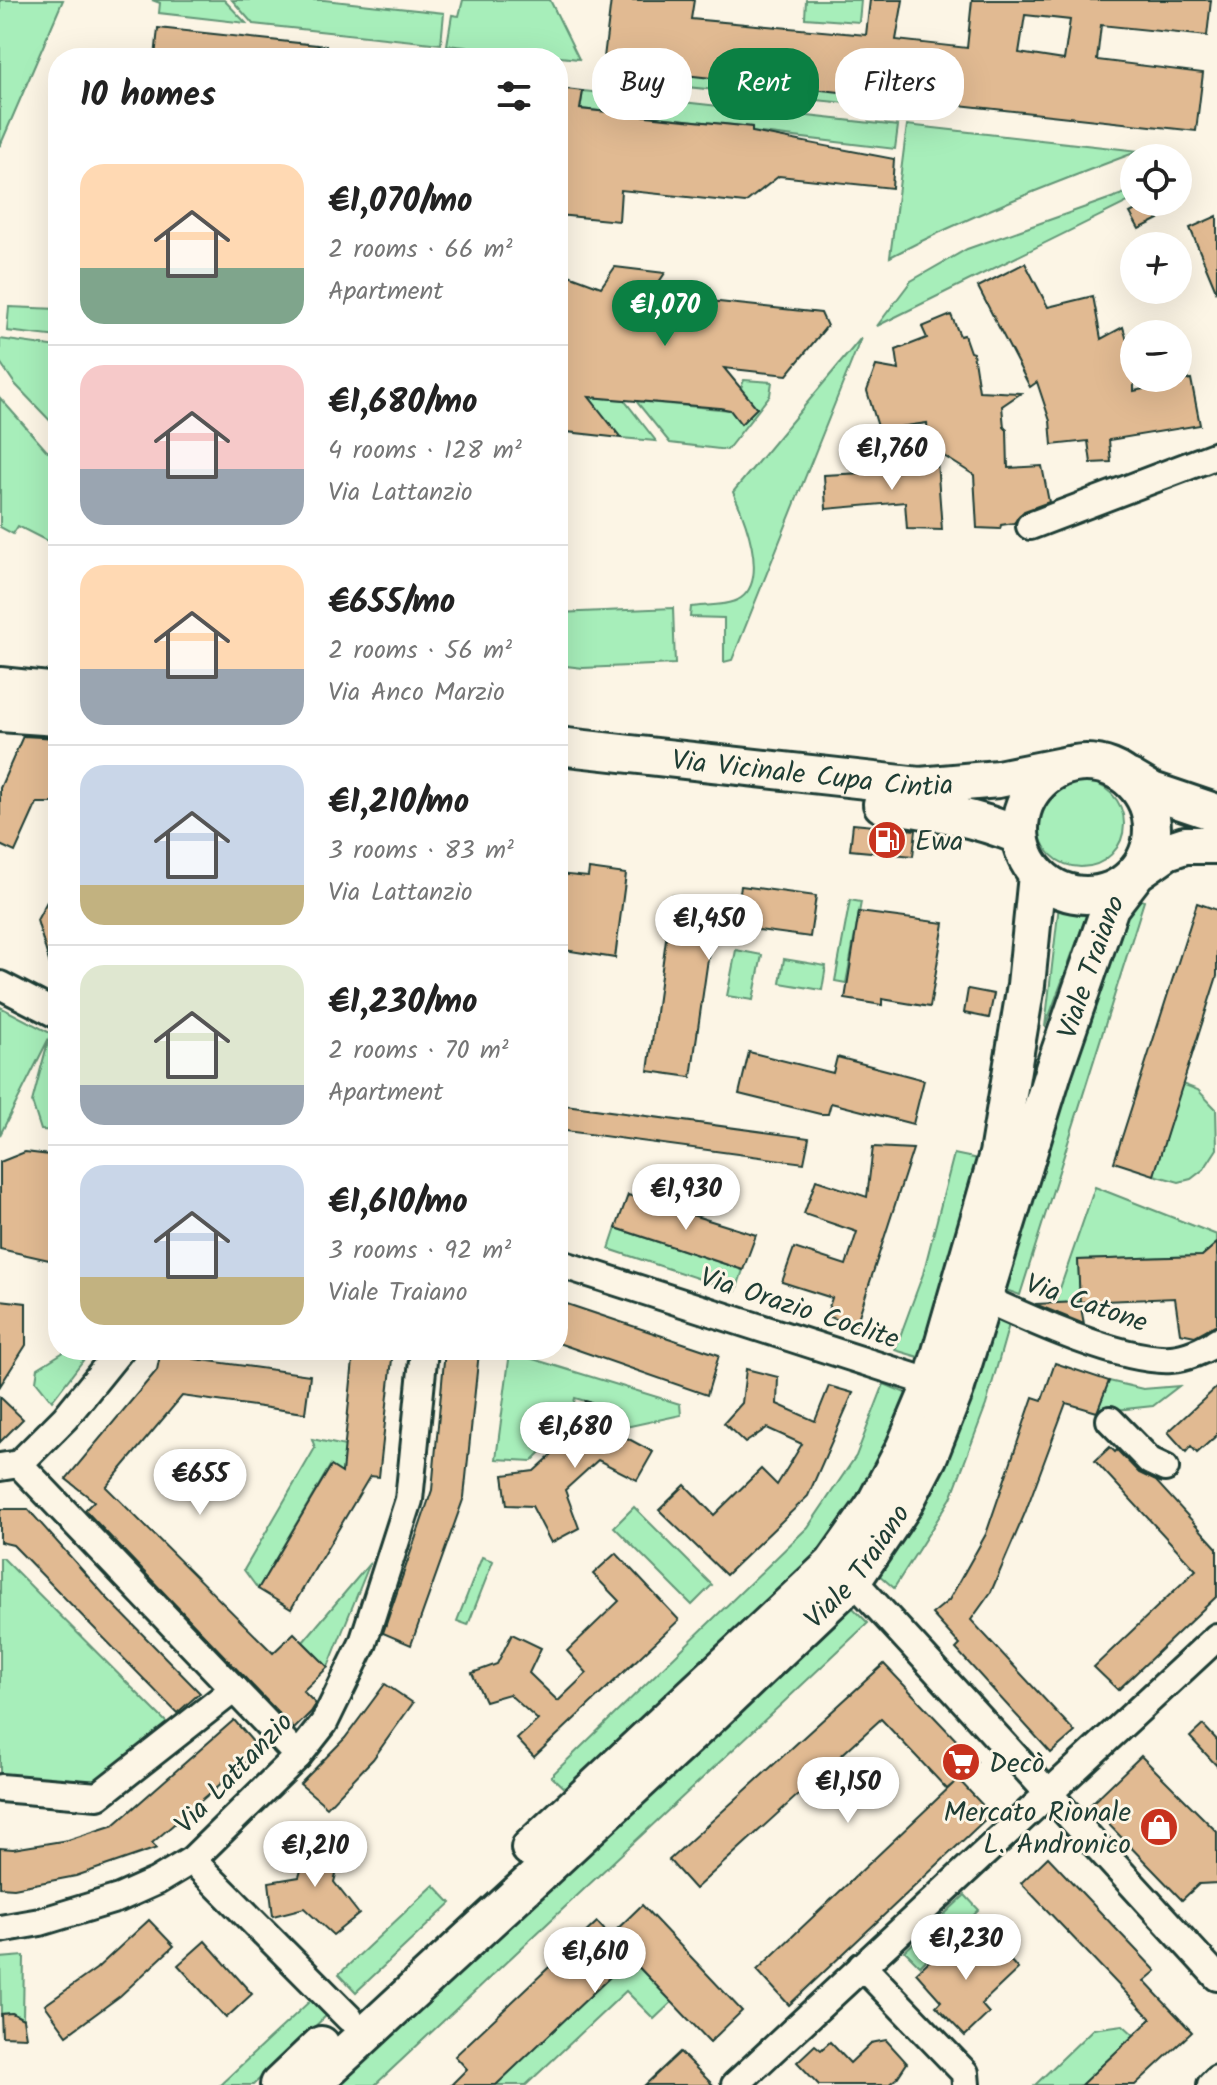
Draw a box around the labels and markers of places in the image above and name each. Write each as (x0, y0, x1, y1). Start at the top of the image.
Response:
pin: €1,070 (600, 280, 730, 348)
pin: €1,760 (827, 424, 957, 492)
fuel station icon: Ewa (866, 819, 908, 861)
place label: Ewa (915, 820, 963, 865)
pin: €1,450 (644, 894, 774, 962)
pin: €1,930 (621, 1164, 751, 1232)
pin: €1,680 (510, 1402, 640, 1470)
pin: €655 (153, 1449, 247, 1517)
supermarket icon: Decò (940, 1741, 982, 1783)
place label: Decò (989, 1742, 1045, 1787)
pin: €1,150 (783, 1757, 913, 1825)
place label: Mercato Rionale L. Andronico (943, 1791, 1131, 1868)
shop icon: Mercato Rionale L. Andronico (1138, 1806, 1180, 1848)
pin: €1,210 (250, 1821, 380, 1889)
pin: €1,230 (901, 1914, 1031, 1982)
pin: €1,610 (530, 1927, 660, 1995)

